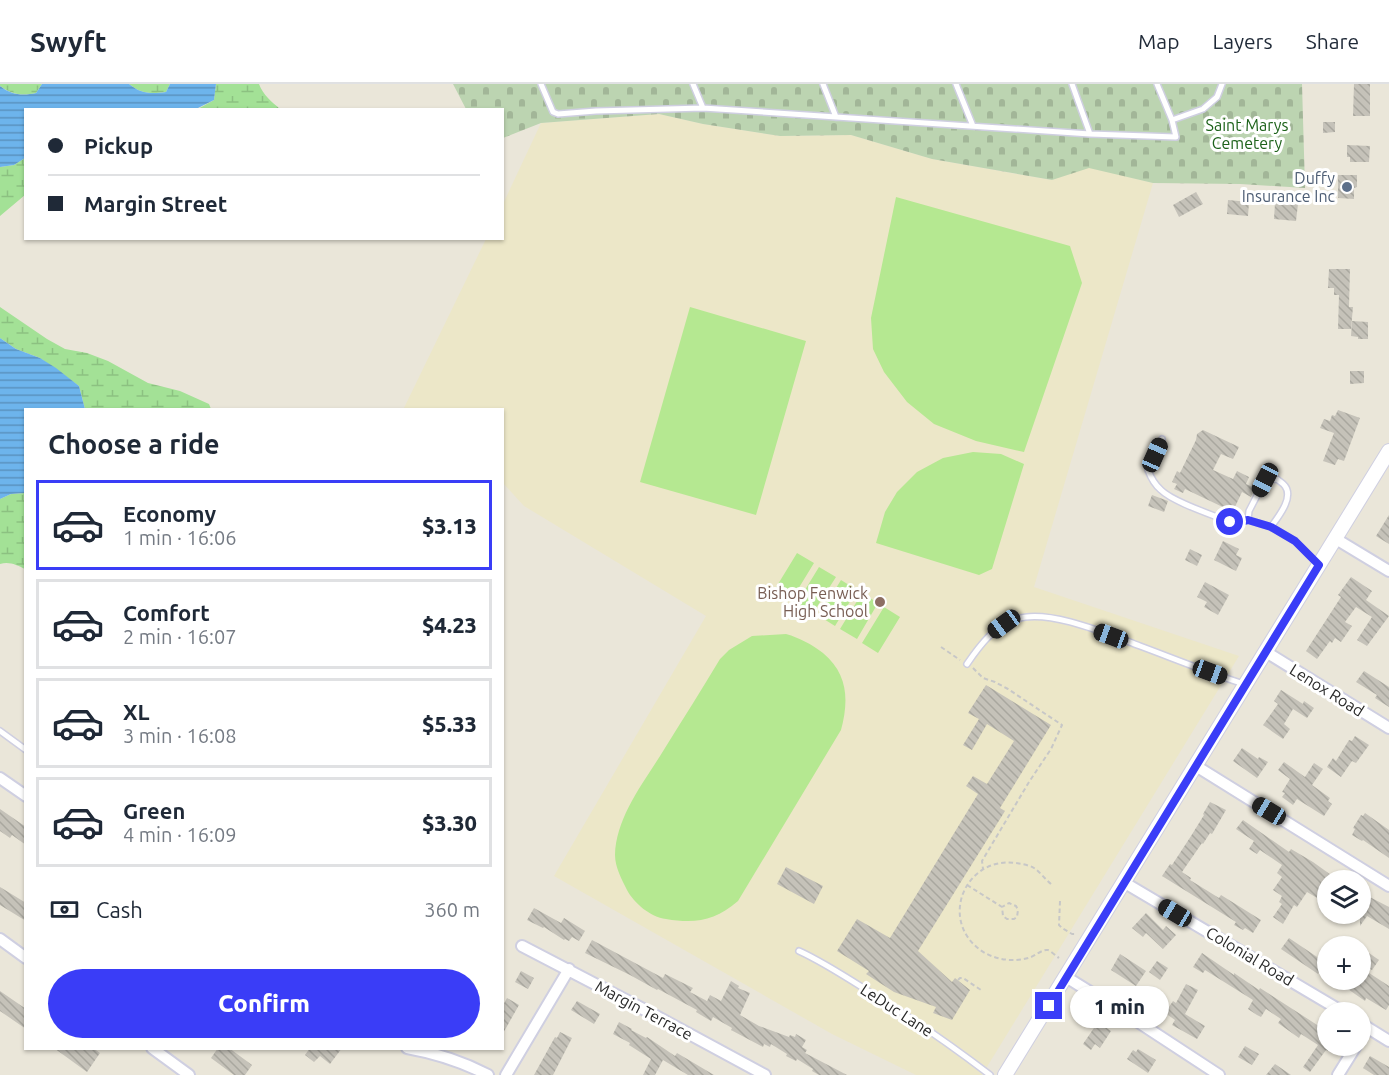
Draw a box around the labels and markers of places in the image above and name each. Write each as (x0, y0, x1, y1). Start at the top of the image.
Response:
place label: Duffy Insurance Inc (1242, 169, 1336, 205)
marker: Duffy Insurance Inc (1340, 180, 1354, 194)
place label: Bishop Fenwick High School (757, 584, 868, 620)
marker: Bishop Fenwick High School (873, 595, 887, 609)

